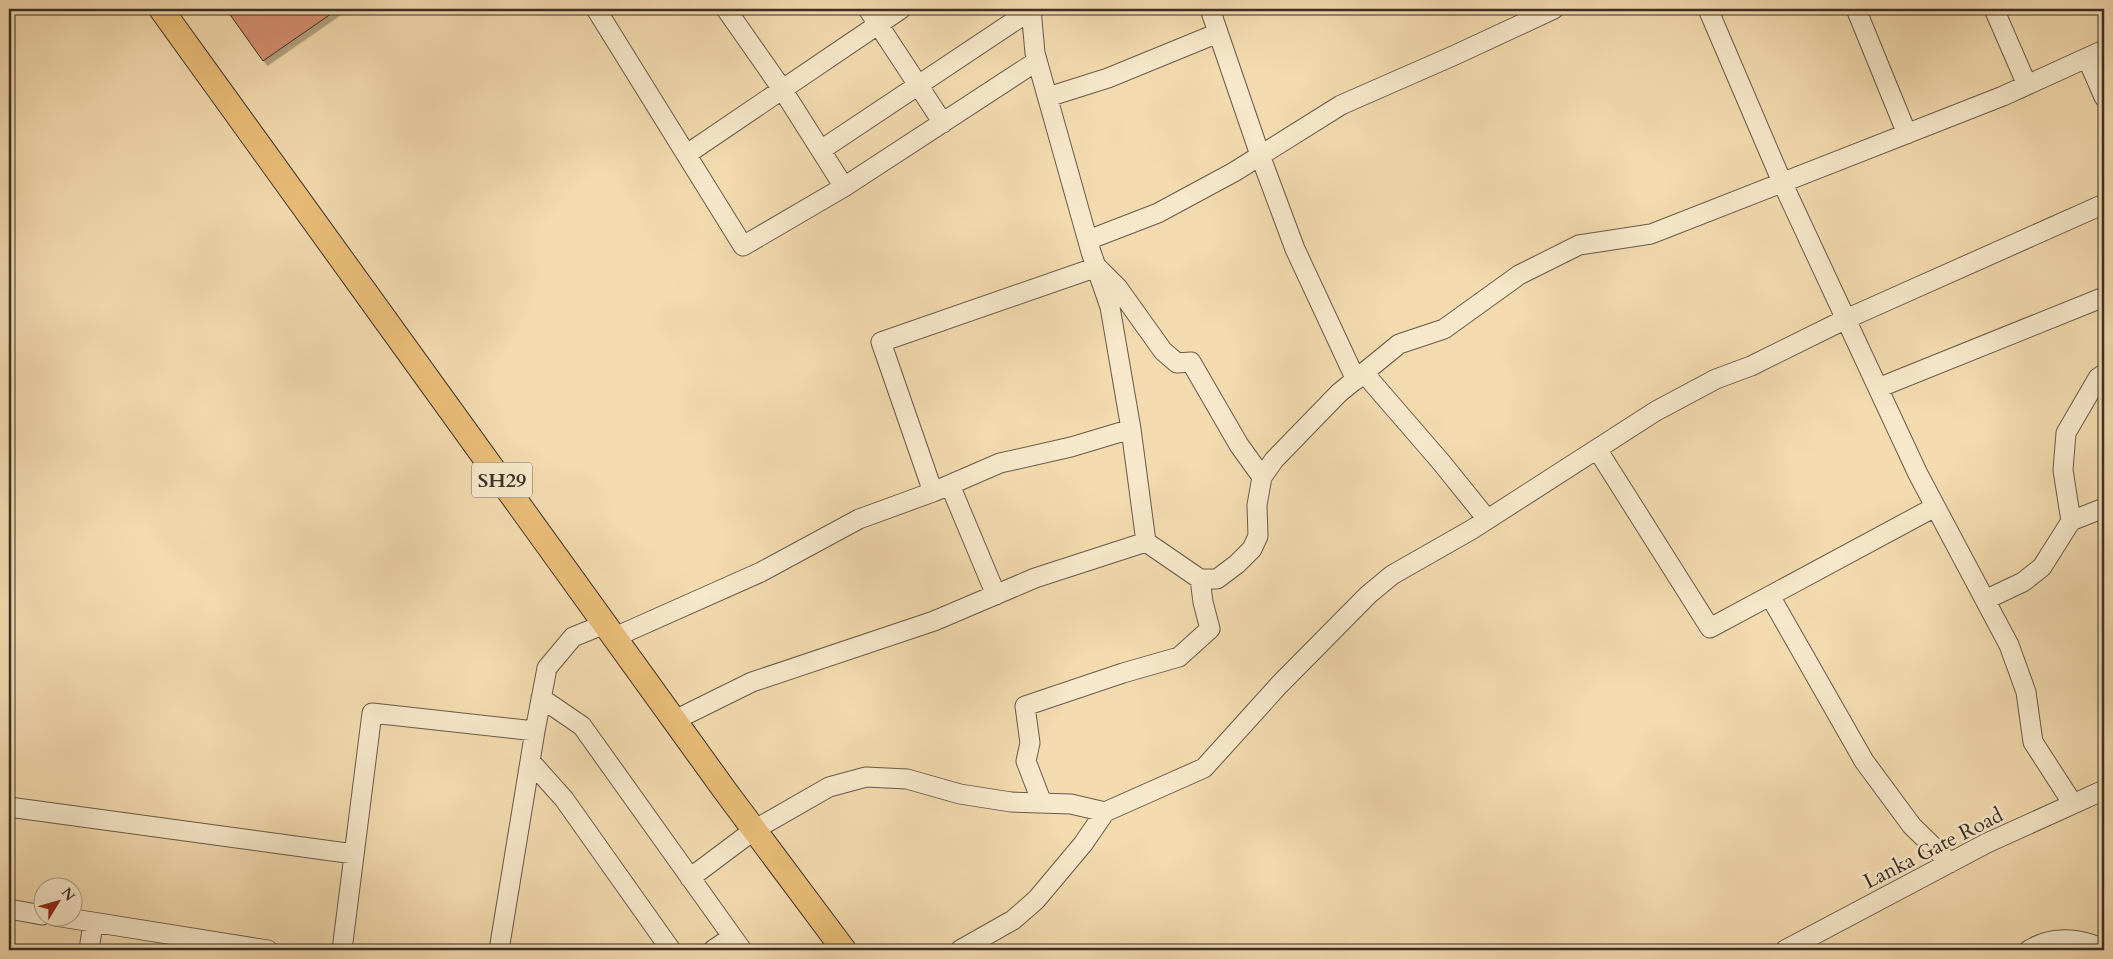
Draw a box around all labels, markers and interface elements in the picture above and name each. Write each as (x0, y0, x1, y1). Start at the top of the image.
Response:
road number: SH29 (472, 462, 532, 498)
street label: Lanka Gate Road (1858, 801, 2008, 896)
north arrow (32, 876, 82, 926)
text: N (57, 884, 79, 905)

